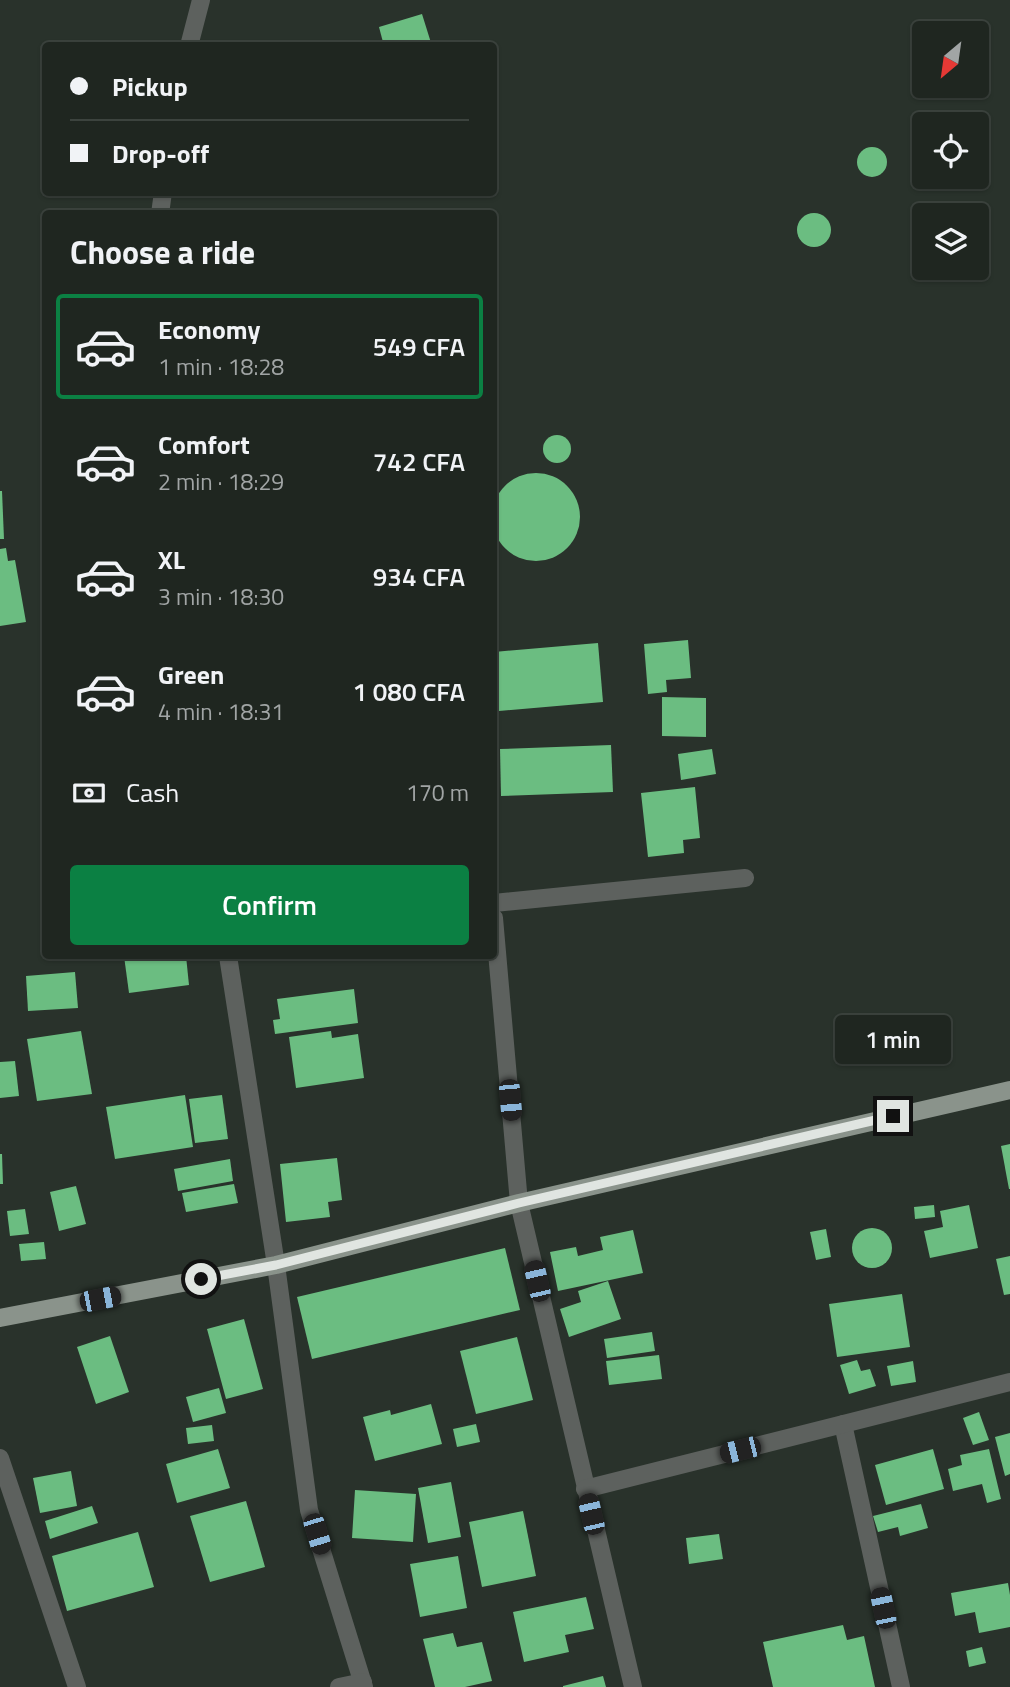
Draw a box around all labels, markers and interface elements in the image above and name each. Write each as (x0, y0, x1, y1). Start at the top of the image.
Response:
north arrow (912, 21, 989, 98)
map controls (912, 21, 989, 280)
text: Pickup (112, 67, 188, 106)
button: locate (912, 112, 989, 189)
text: Drop-off (112, 134, 209, 173)
button: layers (912, 203, 989, 280)
text: Choose a ride (70, 228, 255, 276)
text: Economy (158, 310, 260, 349)
icon: car (74, 315, 137, 378)
text: 549 CFA (373, 327, 465, 366)
text: 1 min · 18:28 (158, 349, 284, 384)
text: Comfort (158, 425, 250, 464)
icon: car (74, 430, 137, 493)
text: 742 CFA (373, 442, 465, 481)
text: 2 min · 18:29 (158, 464, 284, 499)
text: XL (158, 540, 185, 579)
icon: car (74, 545, 137, 608)
text: 934 CFA (373, 557, 465, 596)
text: 3 min · 18:30 (158, 579, 284, 614)
text: Green (158, 655, 224, 694)
icon: car (74, 660, 137, 723)
text: 1 080 CFA (353, 672, 465, 711)
text: 4 min · 18:31 (158, 694, 284, 729)
text: Cash (126, 773, 179, 812)
icon: cash (70, 774, 108, 812)
text: 170 m (406, 775, 469, 810)
button: Confirm (70, 865, 469, 945)
callout: 1 min (835, 1014, 951, 1064)
text: 1 min (865, 1022, 921, 1057)
car (498, 1078, 523, 1122)
route end (877, 1100, 909, 1132)
car (523, 1258, 552, 1304)
route start (185, 1263, 217, 1295)
car (78, 1285, 123, 1313)
car (718, 1435, 763, 1465)
car (577, 1491, 606, 1537)
car (301, 1511, 334, 1557)
car (869, 1585, 898, 1631)

